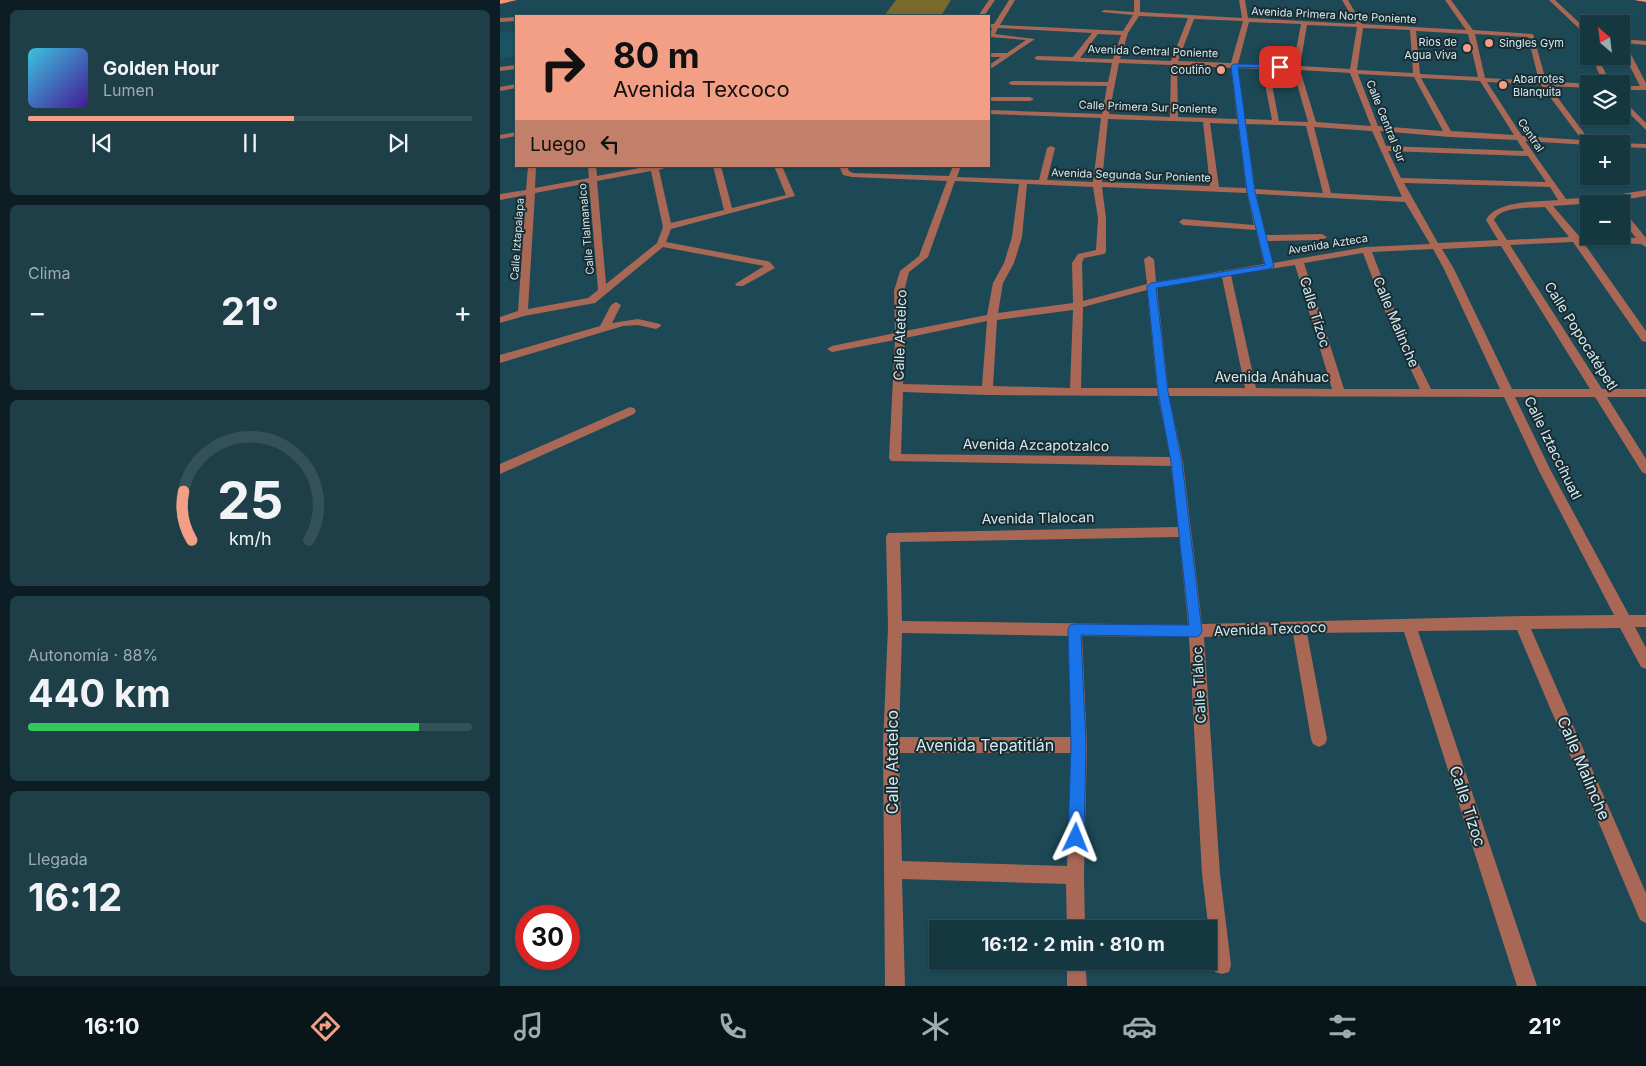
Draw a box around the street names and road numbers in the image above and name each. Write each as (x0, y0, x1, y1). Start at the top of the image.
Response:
street label: Avenida Primera Norte Poniente (1251, 4, 1417, 26)
street label: Avenida Central Poniente (1088, 42, 1218, 60)
street label: Calle Central Sur (1363, 78, 1409, 164)
street label: Calle Primera Sur Poniente (1078, 98, 1218, 116)
street label: Central (1515, 116, 1547, 154)
street label: Avenida Segunda Sur Poniente (1051, 165, 1211, 185)
street label: Calle Tlalmanalco (575, 182, 597, 275)
street label: Calle Iztapalapa (507, 197, 527, 281)
street label: Avenida Azteca (1287, 231, 1369, 257)
street label: Calle Tízoc (1297, 274, 1334, 349)
street label: Calle Malinche (1370, 274, 1423, 370)
street label: Calle Popocatépetl (1541, 278, 1622, 393)
street label: Calle Atetelco (889, 289, 910, 381)
street label: Avenida Anáhuac (1215, 368, 1329, 385)
street label: Calle Iztaccíhuatl (1521, 393, 1586, 502)
street label: Avenida Azcapotzalco (963, 435, 1109, 454)
street label: Avenida Tlalocan (981, 508, 1095, 527)
street label: Avenida Texcoco (1214, 618, 1326, 639)
street label: Calle Tláloc (1188, 646, 1209, 724)
street label: Calle Atetelco (882, 710, 902, 814)
street label: Calle Malinche (1553, 713, 1615, 823)
street label: Avenida Tepatitlán (916, 735, 1054, 755)
street label: Calle Tízoc (1446, 763, 1490, 849)

